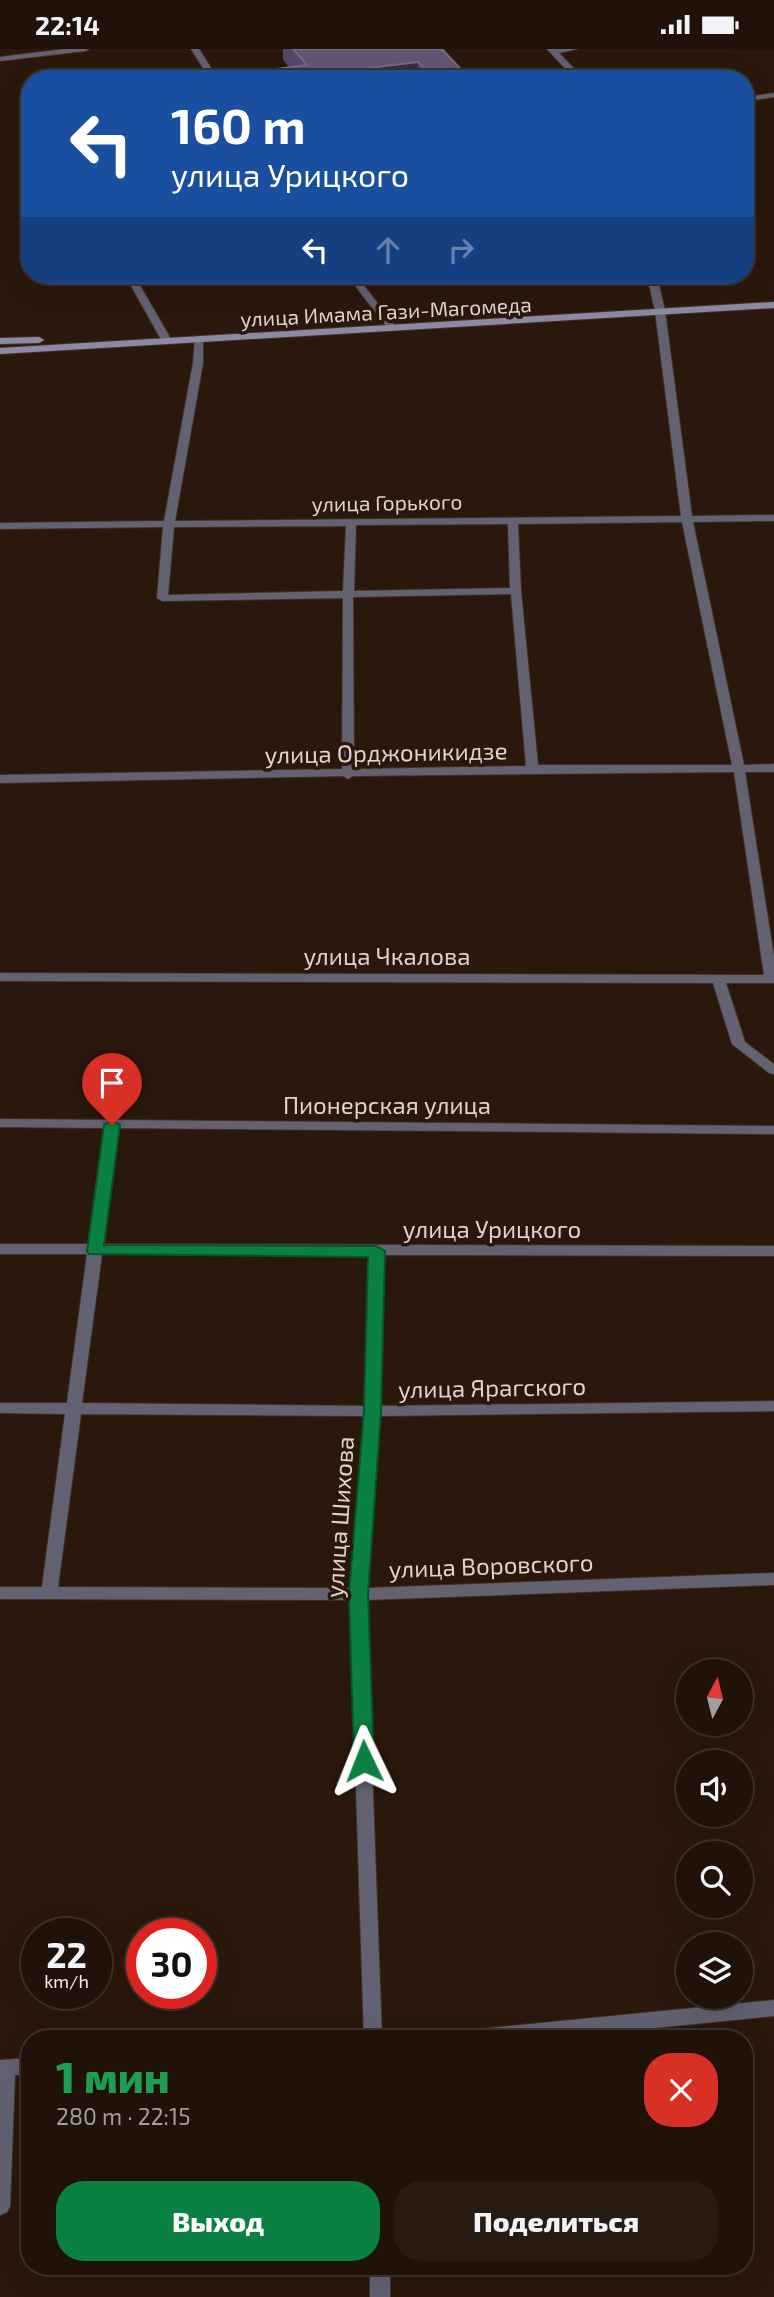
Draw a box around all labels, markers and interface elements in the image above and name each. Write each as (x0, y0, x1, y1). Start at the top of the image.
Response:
text: 22:14 (35, 9, 100, 40)
text: 160 m (171, 95, 306, 154)
icon: left (56, 98, 147, 189)
text: улица Урицкого (171, 155, 409, 193)
icon: left (296, 231, 334, 269)
icon: ahead (369, 231, 407, 269)
icon: right (442, 231, 480, 269)
street label: улица Имама Гази-Магомеда (240, 291, 532, 332)
street label: улица Горького (311, 488, 463, 517)
street label: улица Орджоникидзе (264, 735, 508, 770)
street label: улица Чкалова (303, 941, 471, 971)
pin (82, 1053, 142, 1125)
icon: arrive (93, 1064, 131, 1102)
street label: Пионерская улица (283, 1090, 491, 1120)
street label: улица Урицкого (403, 1214, 581, 1244)
street label: улица Ярагского (398, 1371, 586, 1404)
street label: улица Шихова (319, 1435, 360, 1599)
street label: улица Воровского (388, 1547, 594, 1584)
north arrow (676, 1659, 752, 1736)
map controls (676, 1659, 753, 2009)
position arrow (327, 1724, 401, 1798)
button: sound (676, 1750, 753, 1827)
button: search (676, 1841, 753, 1918)
speed limit sign: 30 (126, 1918, 217, 2009)
button: layers (676, 1932, 753, 2009)
text: 22 (46, 1933, 87, 1975)
text: km/h (44, 1970, 89, 1992)
text: 1 мин (56, 2051, 170, 2101)
button: close (644, 2053, 718, 2127)
text: 280 m · 22:15 (56, 2102, 190, 2130)
button: Выход (56, 2181, 380, 2261)
button: Поделиться (394, 2181, 718, 2261)

